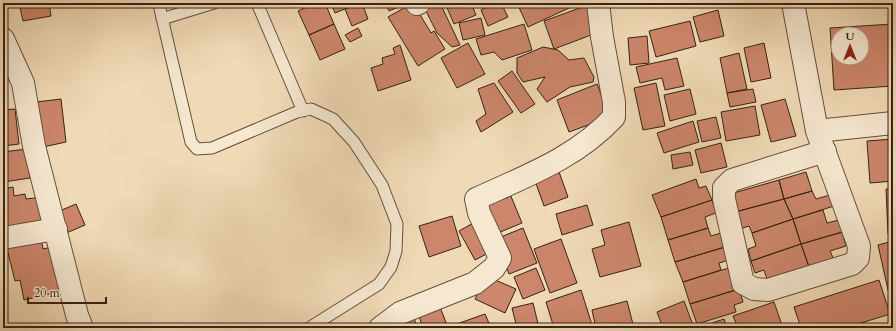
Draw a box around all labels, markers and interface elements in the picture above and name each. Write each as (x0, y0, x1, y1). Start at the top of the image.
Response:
north arrow (830, 26, 870, 66)
text: U (846, 29, 855, 44)
scale bar (28, 279, 106, 305)
text: 20 m (34, 285, 61, 301)

